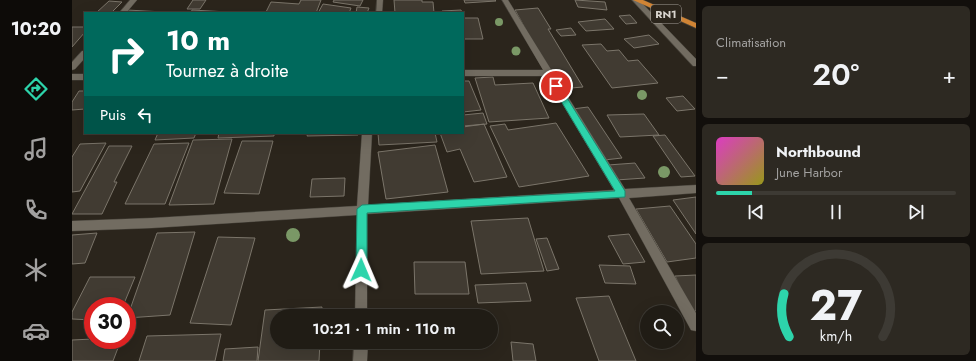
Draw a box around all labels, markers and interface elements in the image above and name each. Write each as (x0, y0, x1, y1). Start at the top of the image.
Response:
road number: RN1 (651, 5, 681, 23)
text: 10:20 (11, 16, 61, 42)
text: 10 m (166, 20, 230, 61)
icon: right (100, 28, 152, 80)
text: Climatisation (716, 33, 786, 52)
text: 20° (812, 53, 859, 96)
text: Tournez à droite (166, 58, 289, 84)
text: − (716, 59, 729, 91)
text: + (942, 59, 956, 91)
pin (539, 69, 573, 103)
icon: directions (22, 75, 50, 103)
icon: arrive (545, 75, 567, 97)
text: Puis (100, 104, 126, 126)
icon: left (134, 104, 156, 126)
icon: music (22, 135, 50, 163)
text: Northbound (776, 141, 861, 163)
text: June Harbor (776, 163, 842, 182)
icon: phone (22, 196, 50, 224)
icon: previous (745, 201, 767, 223)
icon: pause (825, 201, 847, 223)
icon: next (905, 201, 927, 223)
position arrow (340, 249, 382, 291)
icon: climate (22, 256, 50, 284)
text: 27 (810, 275, 862, 336)
speed limit sign: 30 (84, 297, 136, 349)
map controls (640, 305, 684, 349)
button: search (640, 305, 684, 349)
icon: car (22, 317, 50, 345)
text: 10:21 · 1 min · 110 m (312, 318, 456, 340)
text: km/h (820, 325, 852, 345)

